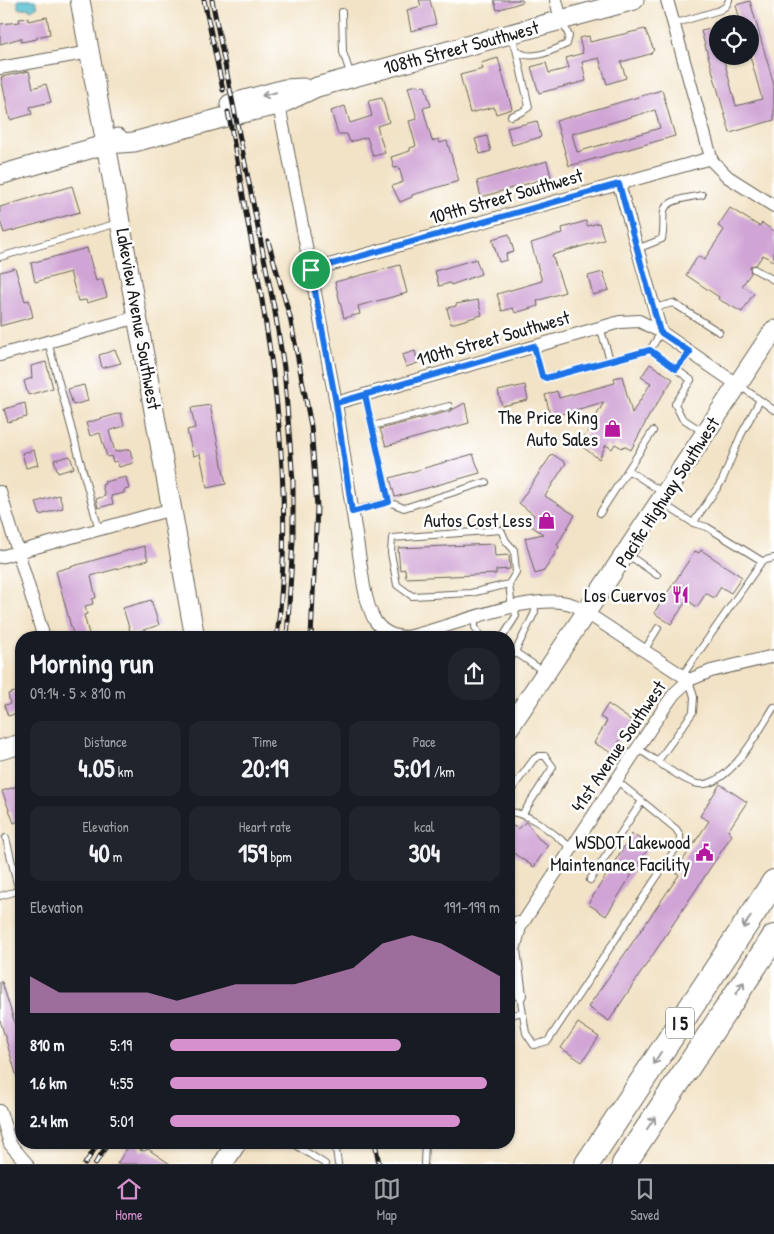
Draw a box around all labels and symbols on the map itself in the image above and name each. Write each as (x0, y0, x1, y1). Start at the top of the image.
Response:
street label: 108th Street Southwest (380, 14, 542, 80)
one-way arrow (261, 89, 277, 99)
street label: 109th Street Southwest (426, 162, 586, 230)
street label: Lakeview Avenue Southwest (110, 226, 168, 412)
pin (290, 249, 332, 291)
street label: 110th Street Southwest (413, 304, 573, 372)
place label: The Price King Auto Sales (498, 404, 598, 452)
street label: Pacific Highway Southwest (609, 411, 726, 572)
shop icon: The Price King Auto Sales (602, 418, 622, 438)
place label: Autos Cost Less (424, 507, 532, 533)
shop icon: Autos Cost Less (536, 510, 556, 530)
place label: Los Cuervos (584, 582, 666, 608)
restaurant icon: Los Cuervos (670, 585, 690, 605)
street label: 41st Avenue Southwest (564, 675, 672, 817)
place label: WSDOT Lakewood Maintenance Facility (550, 829, 691, 877)
public building icon: WSDOT Lakewood Maintenance Facility (694, 843, 714, 863)
one-way arrow (742, 915, 752, 929)
one-way arrow (735, 981, 745, 995)
road number: I 5 (666, 1008, 694, 1038)
one-way arrow (652, 1050, 662, 1064)
one-way arrow (646, 1117, 656, 1131)

